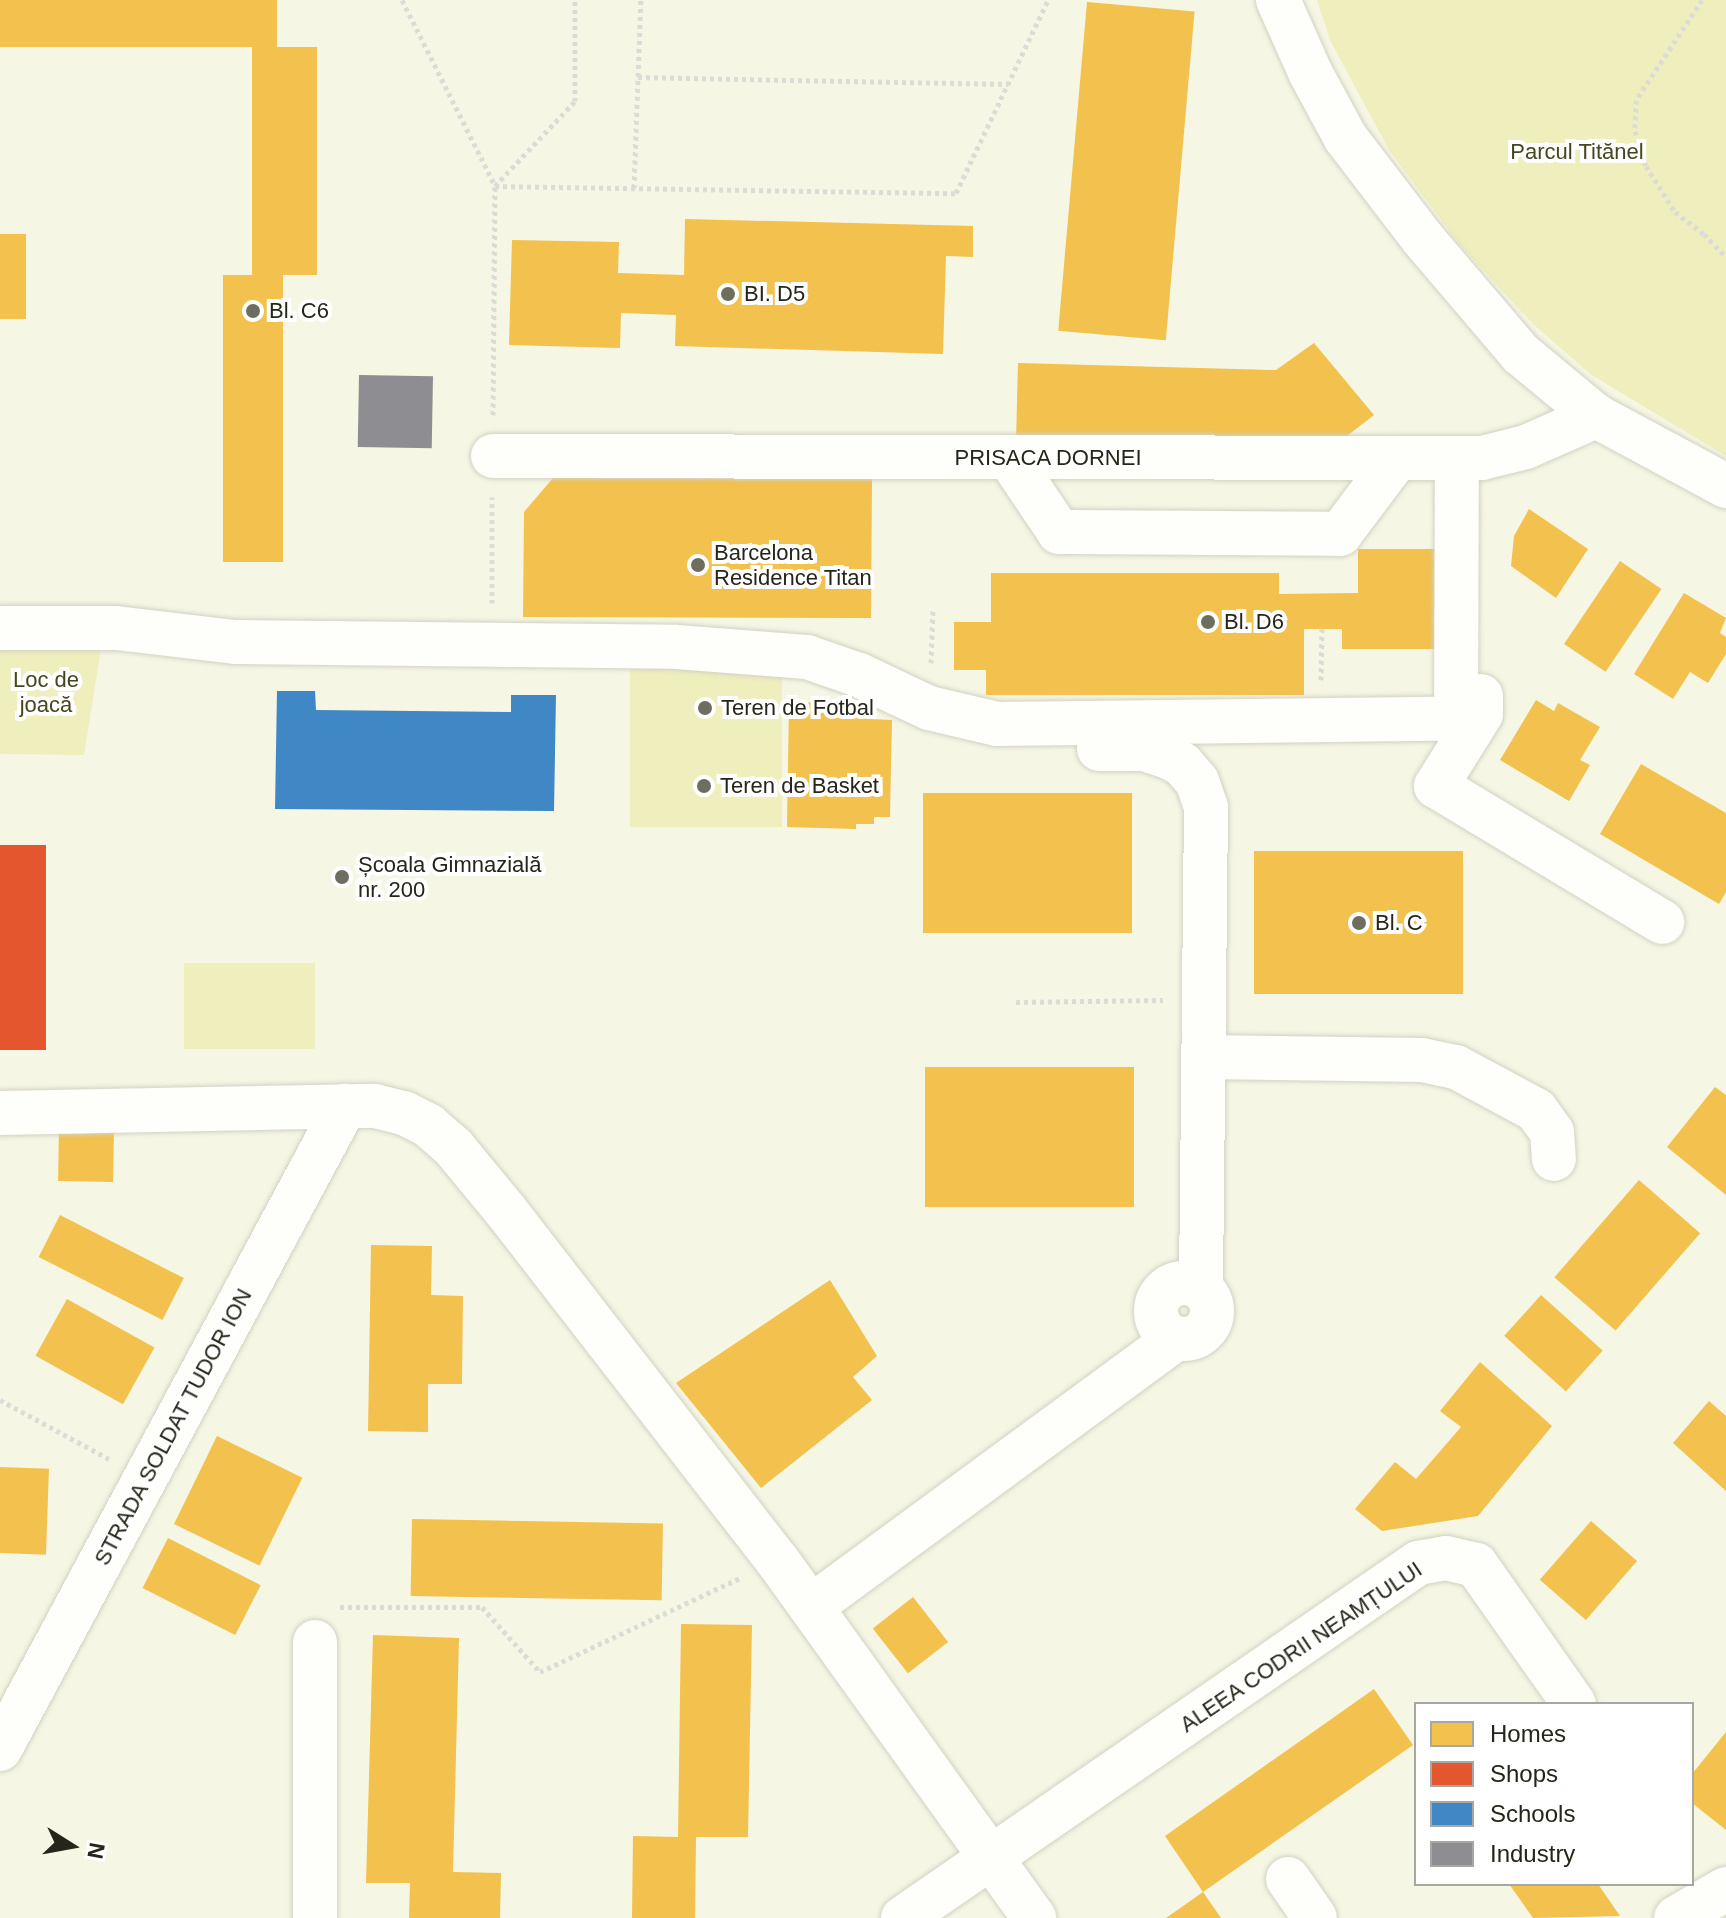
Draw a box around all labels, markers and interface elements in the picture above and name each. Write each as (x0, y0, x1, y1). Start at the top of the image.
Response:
park label: Parcul Titănel (1510, 139, 1644, 165)
place label: BI. D5 (744, 281, 805, 307)
marker: BI. D5 (719, 285, 737, 303)
place label: Bl. C6 (269, 298, 329, 324)
marker: Bl. C6 (244, 302, 262, 320)
street label: PRISACA DORNEI (954, 445, 1142, 471)
place label: Barcelona Residence Titan (714, 539, 872, 590)
marker: Barcelona Residence Titan (689, 556, 707, 574)
place label: Bl. D6 (1224, 609, 1284, 635)
marker: Bl. D6 (1199, 613, 1217, 631)
park label: Loc de joacă (13, 666, 79, 718)
place label: Teren de Fotbal (721, 695, 874, 721)
marker: Teren de Fotbal (696, 699, 714, 717)
place label: Teren de Basket (720, 773, 879, 799)
marker: Teren de Basket (695, 777, 713, 795)
place label: Școala Gimnazială nr. 200 (358, 851, 541, 902)
marker: Școala Gimnazială nr. 200 (333, 868, 351, 886)
place label: Bl. C (1375, 910, 1423, 936)
marker: Bl. C (1350, 914, 1368, 932)
street label: STRADA SOLDAT TUDOR ION (88, 1283, 258, 1571)
street label: ALEEA CODRII NEAMȚULUI (1175, 1556, 1427, 1738)
legend (1414, 1702, 1694, 1886)
text: Homes (1490, 1720, 1566, 1747)
text: Shops (1490, 1760, 1558, 1787)
text: Schools (1490, 1800, 1575, 1827)
north arrow (32, 1806, 112, 1886)
text: N (82, 1840, 110, 1861)
text: Industry (1490, 1840, 1575, 1867)

